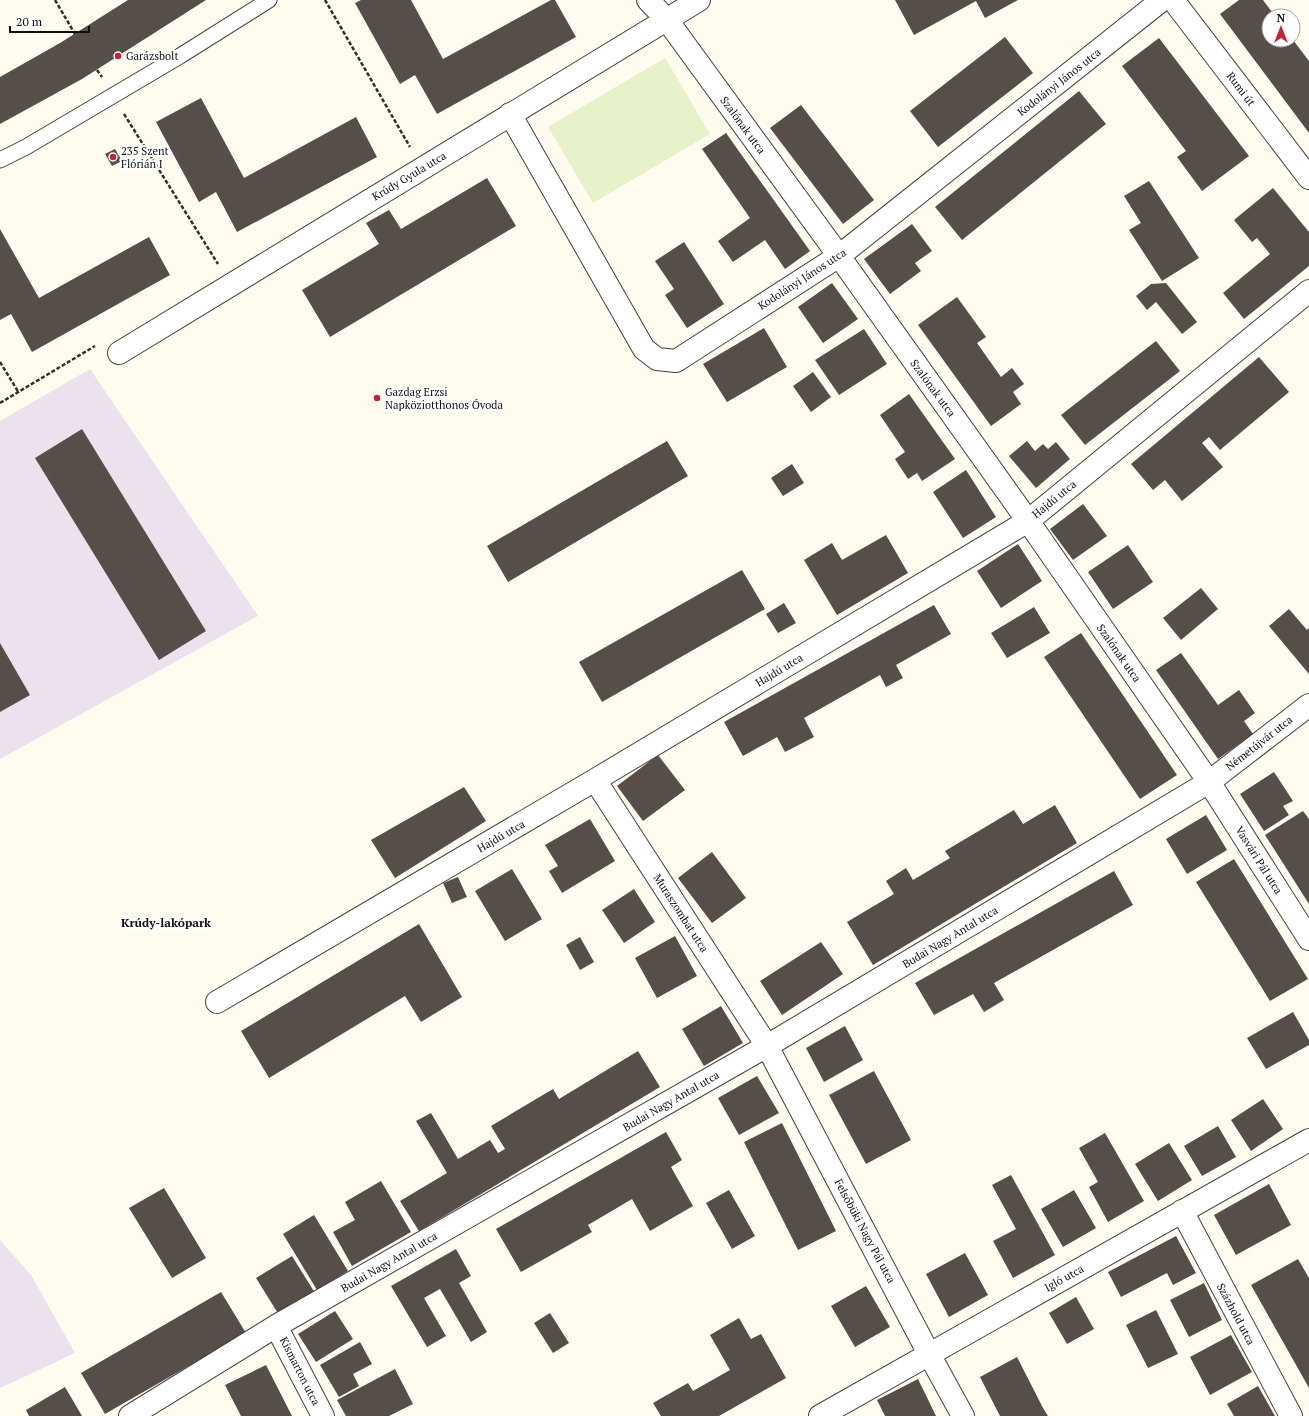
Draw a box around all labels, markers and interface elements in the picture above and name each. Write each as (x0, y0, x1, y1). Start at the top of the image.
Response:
scale bar (10, 8, 89, 34)
north arrow (1261, 8, 1301, 48)
text: N (1277, 11, 1286, 25)
text: 20 m (16, 14, 43, 29)
street label: Kodolányi János utca (1014, 45, 1104, 119)
place label: Garázsbolt (126, 49, 179, 63)
marker: Garázsbolt (113, 51, 123, 61)
street label: Rumi út (1224, 69, 1258, 109)
street label: Szalónak utca (717, 93, 769, 157)
place label: 235 Szent Flórián I (121, 144, 169, 171)
street label: Krúdy Gyula utca (369, 148, 449, 204)
marker: 235 Szent Flórián I (108, 152, 118, 162)
street label: Kodolányi János utca (755, 245, 849, 313)
street label: Szalónak utca (907, 356, 959, 420)
place label: Gazdag Erzsi Napköziotthonos Óvoda (385, 385, 503, 412)
marker: Gazdag Erzsi Napköziotthonos Óvoda (372, 393, 382, 403)
street label: Hajdú utca (1029, 477, 1079, 521)
street label: Szalónak utca (1094, 621, 1144, 685)
street label: Hajdú utca (753, 650, 806, 690)
street label: Németújvár utca (1223, 712, 1296, 774)
street label: Hajdú utca (475, 816, 528, 855)
street label: Vasvári Pál utca (1233, 823, 1286, 897)
street label: Muraszombat utca (650, 871, 712, 955)
street label: Budai Nagy Antal utca (900, 903, 1001, 971)
district label: Krúdy-lakópark (121, 915, 211, 930)
street label: Budai Nagy Antal utca (620, 1067, 722, 1134)
street label: Felsőbüki Nagy Pál utca (831, 1176, 899, 1286)
street label: Budai Nagy Antal utca (338, 1228, 440, 1295)
street label: Igló utca (1042, 1261, 1086, 1295)
street label: Százhold utca (1214, 1281, 1258, 1348)
street label: Kismarton utca (277, 1334, 323, 1408)

